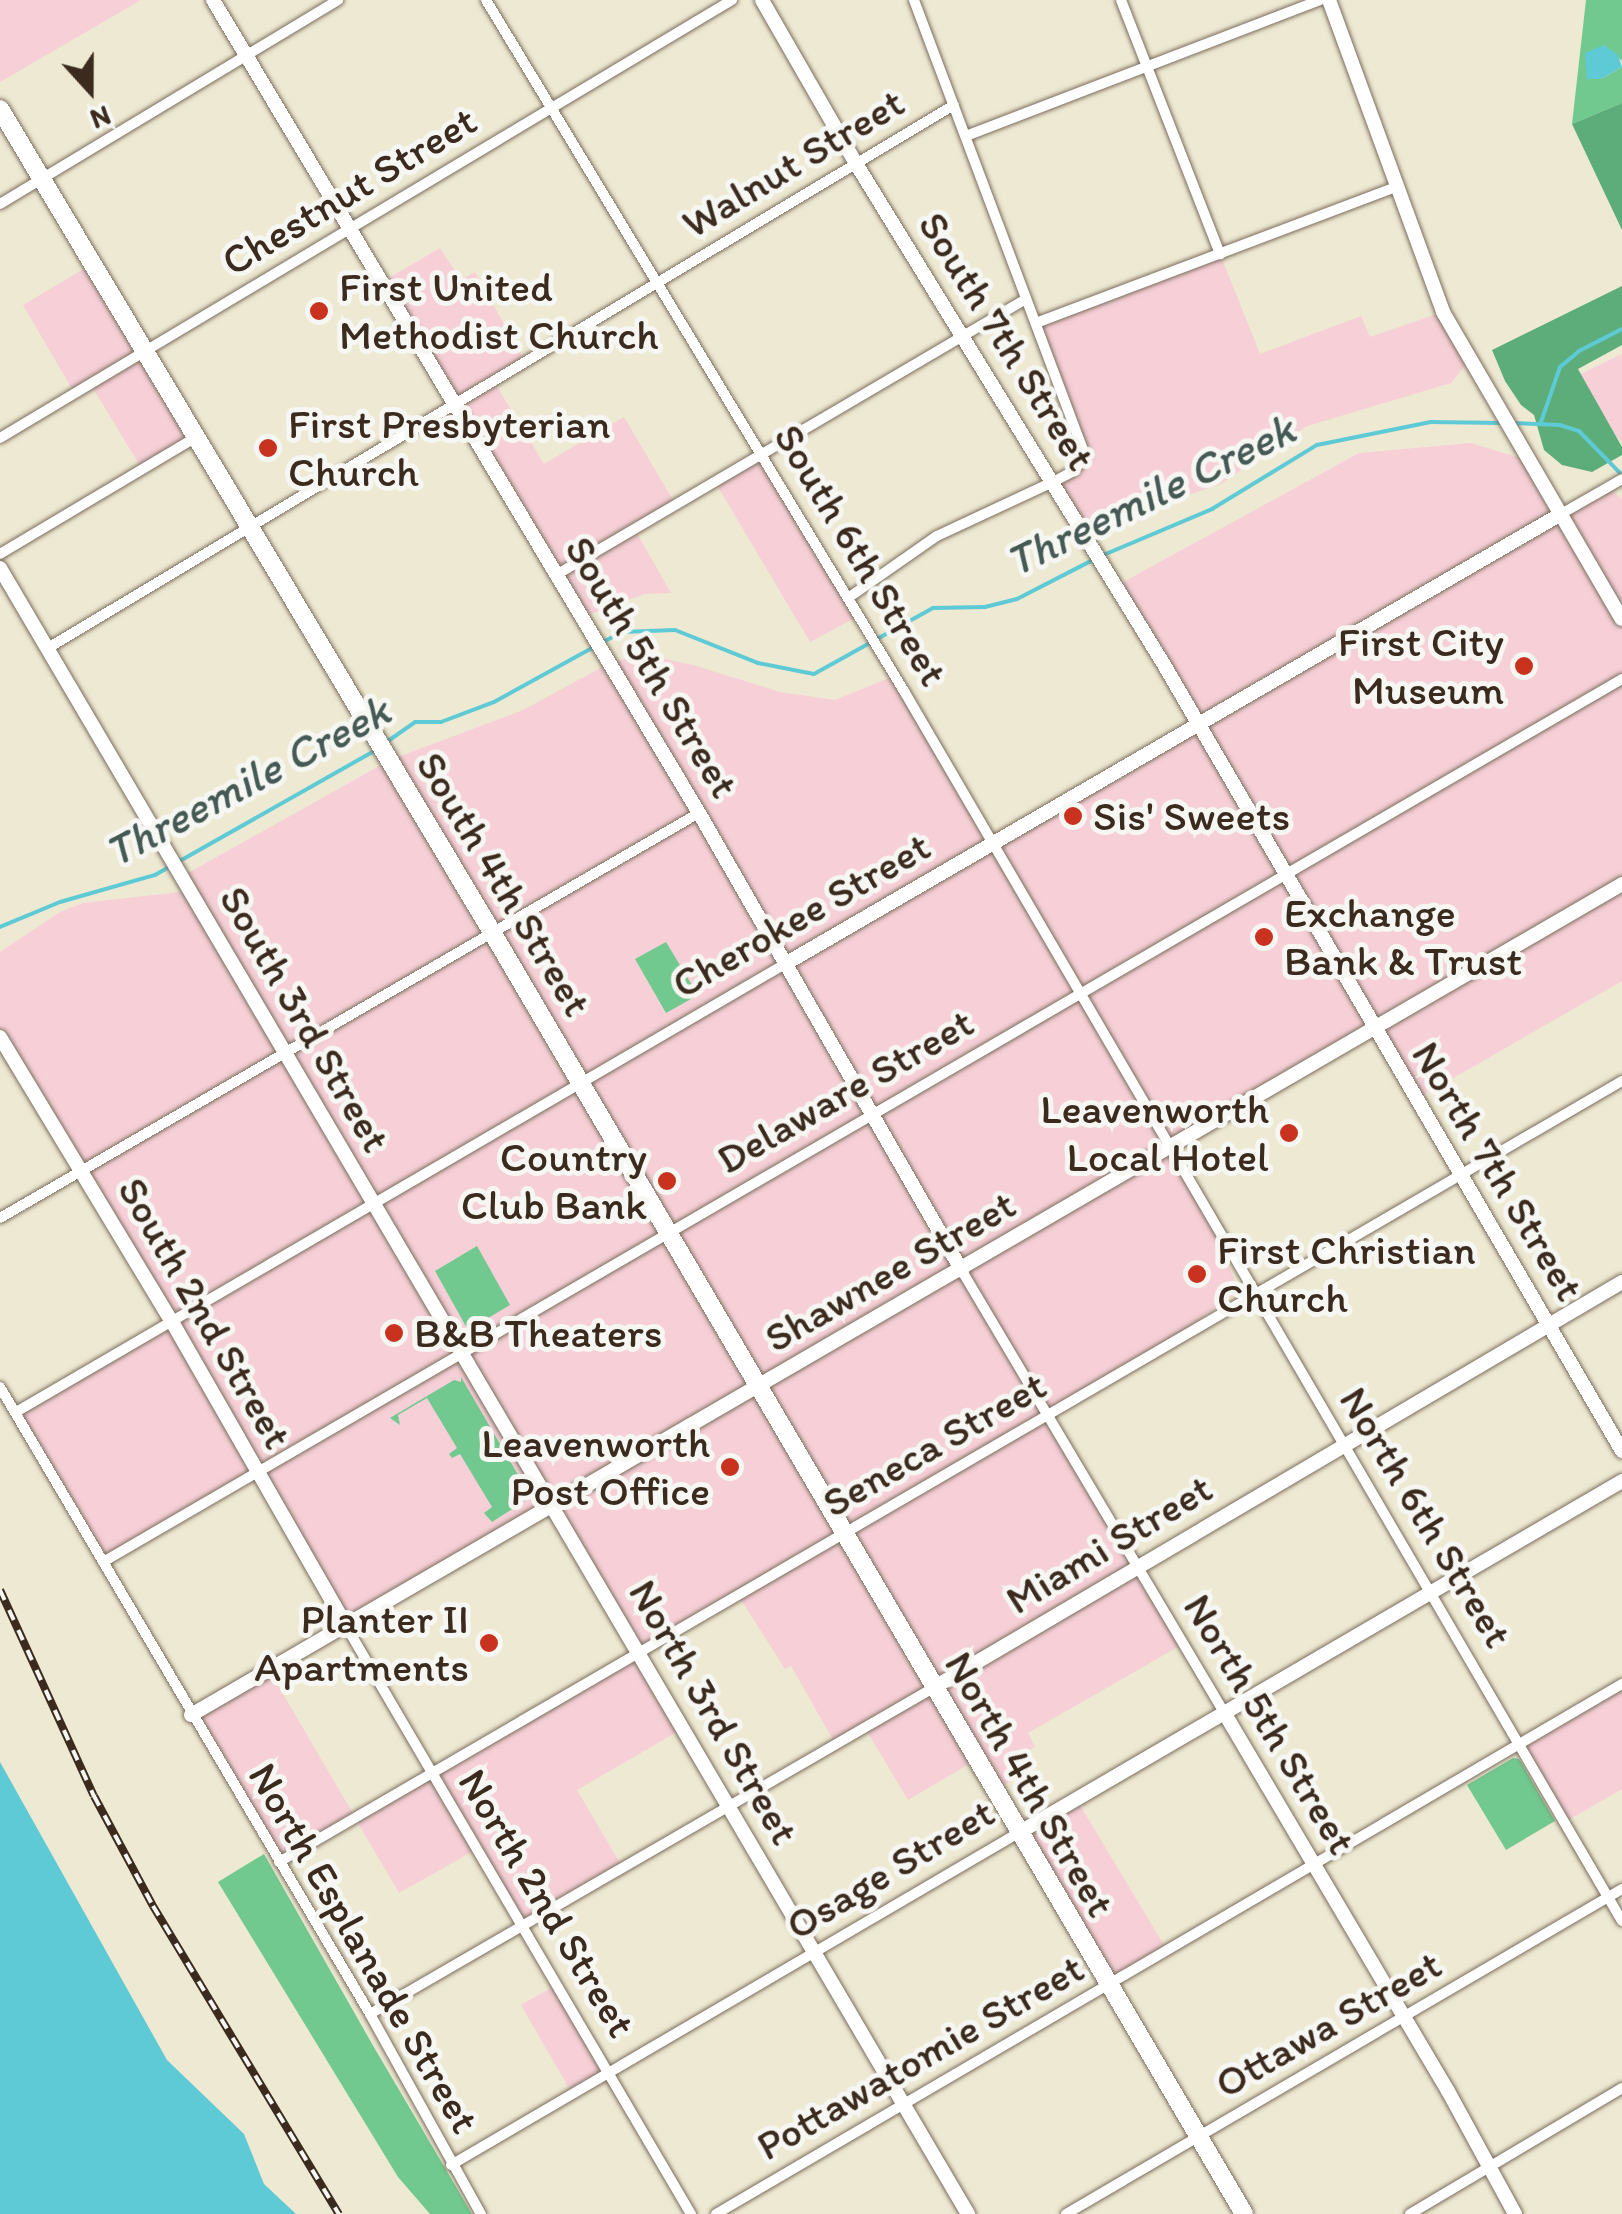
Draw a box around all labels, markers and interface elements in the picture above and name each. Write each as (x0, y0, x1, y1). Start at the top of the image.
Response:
north arrow (40, 40, 140, 140)
street label: Walnut Street (673, 77, 913, 249)
street label: Chestnut Street (213, 96, 485, 286)
text: N (86, 99, 116, 137)
street label: South 7th Street (908, 203, 1106, 479)
place label: First United Methodist Church (339, 262, 659, 360)
marker: First United Methodist Church (308, 300, 330, 322)
place label: First Presbyterian Church (288, 399, 611, 498)
water label: Threemile Creek (997, 402, 1303, 588)
street label: South 6th Street (764, 416, 958, 694)
marker: First Presbyterian Church (257, 437, 279, 459)
street label: South 5th Street (555, 528, 749, 806)
place label: First City Museum (1338, 617, 1504, 716)
marker: First City Museum (1513, 655, 1535, 677)
water label: Threemile Creek (95, 683, 399, 879)
street label: South 4th Street (406, 743, 602, 1025)
place label: Sis' Sweets (1093, 791, 1290, 841)
marker: Sis' Sweets (1062, 805, 1084, 827)
street label: Cherokee Street (663, 821, 939, 1009)
street label: South 3rd Street (209, 878, 401, 1160)
place label: Exchange Bank & Trust (1284, 888, 1519, 986)
marker: Exchange Bank & Trust (1253, 926, 1275, 948)
street label: Delaware Street (708, 997, 982, 1185)
street label: North 7th Street (1401, 1033, 1595, 1309)
place label: Leavenworth Local Hotel (1040, 1084, 1269, 1182)
marker: Leavenworth Local Hotel (1278, 1122, 1300, 1144)
place label: Country Club Bank (459, 1132, 647, 1230)
street label: South 2nd Street (107, 1169, 303, 1457)
marker: Country Club Bank (656, 1170, 678, 1192)
street label: Shawnee Street (756, 1179, 1024, 1363)
place label: First Christian Church (1217, 1225, 1476, 1324)
marker: First Christian Church (1186, 1263, 1208, 1285)
place label: B&B Theaters (414, 1308, 662, 1358)
marker: B&B Theaters (383, 1322, 405, 1344)
street label: Seneca Street (814, 1360, 1054, 1528)
street label: North 6th Street (1329, 1378, 1523, 1656)
place label: Leavenworth Post Office (481, 1418, 710, 1516)
marker: Leavenworth Post Office (719, 1456, 741, 1478)
street label: Miami Street (997, 1463, 1221, 1625)
street label: North 3rd Street (618, 1571, 810, 1853)
street label: North 5th Street (1173, 1585, 1367, 1863)
place label: Planter II Apartments (254, 1594, 469, 1692)
marker: Planter II Apartments (478, 1632, 500, 1654)
street label: North 4th Street (934, 1643, 1126, 1925)
street label: North Esplanade Street (238, 1754, 490, 2142)
street label: North 2nd Street (447, 1760, 647, 2046)
street label: Osage Street (777, 1787, 1003, 1951)
street label: Ottawa Street (1206, 1939, 1450, 2109)
street label: Pottawatomie Street (748, 1943, 1092, 2171)

